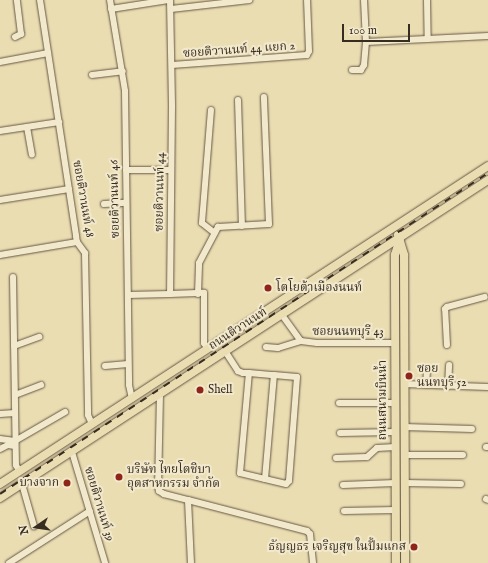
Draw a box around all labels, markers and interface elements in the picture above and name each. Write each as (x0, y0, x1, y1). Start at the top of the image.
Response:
scale bar (344, 16, 412, 42)
text: 100 m (349, 23, 377, 38)
street label: ซอยติวานนท์ 44 แยก 2 (182, 39, 296, 61)
street label: ซอยติวานนท์ 44 (152, 152, 168, 232)
street label: ซอยติวานนท์ 48 (69, 159, 97, 239)
street label: ซอยติวานนท์ 46 (107, 160, 123, 238)
place label: โตโยต้าเมืองนนท์ (276, 281, 362, 295)
marker: โตโยต้าเมืองนนท์ (263, 283, 273, 293)
street label: ถนนติวานนท์ (206, 305, 270, 353)
street label: ซอยนนทบุรี 43 (312, 325, 384, 339)
street label: ถนนสนามบินน้ำ (376, 360, 390, 440)
place label: ซอย นนทบุรี 52 (417, 362, 467, 390)
marker: ซอย นนทบุรี 52 (404, 371, 414, 381)
place label: Shell (208, 383, 233, 397)
marker: Shell (195, 385, 205, 395)
place label: บริษัท ไทยโตชิบา อุตสาหกรรม จำกัด (127, 463, 220, 491)
street label: ซอยติวานนท์ 39 (81, 465, 117, 543)
marker: บริษัท ไทยโตชิบา อุตสาหกรรม จำกัด (114, 472, 124, 482)
place label: บางจาก (20, 476, 59, 490)
marker: บางจาก (62, 478, 72, 488)
north arrow (16, 507, 56, 547)
text: N (16, 523, 32, 536)
place label: ธัญญธร เจริญสุข ในปั้มแกส (268, 540, 406, 554)
marker: ธัญญธร เจริญสุข ในปั้มแกส (409, 542, 419, 552)

